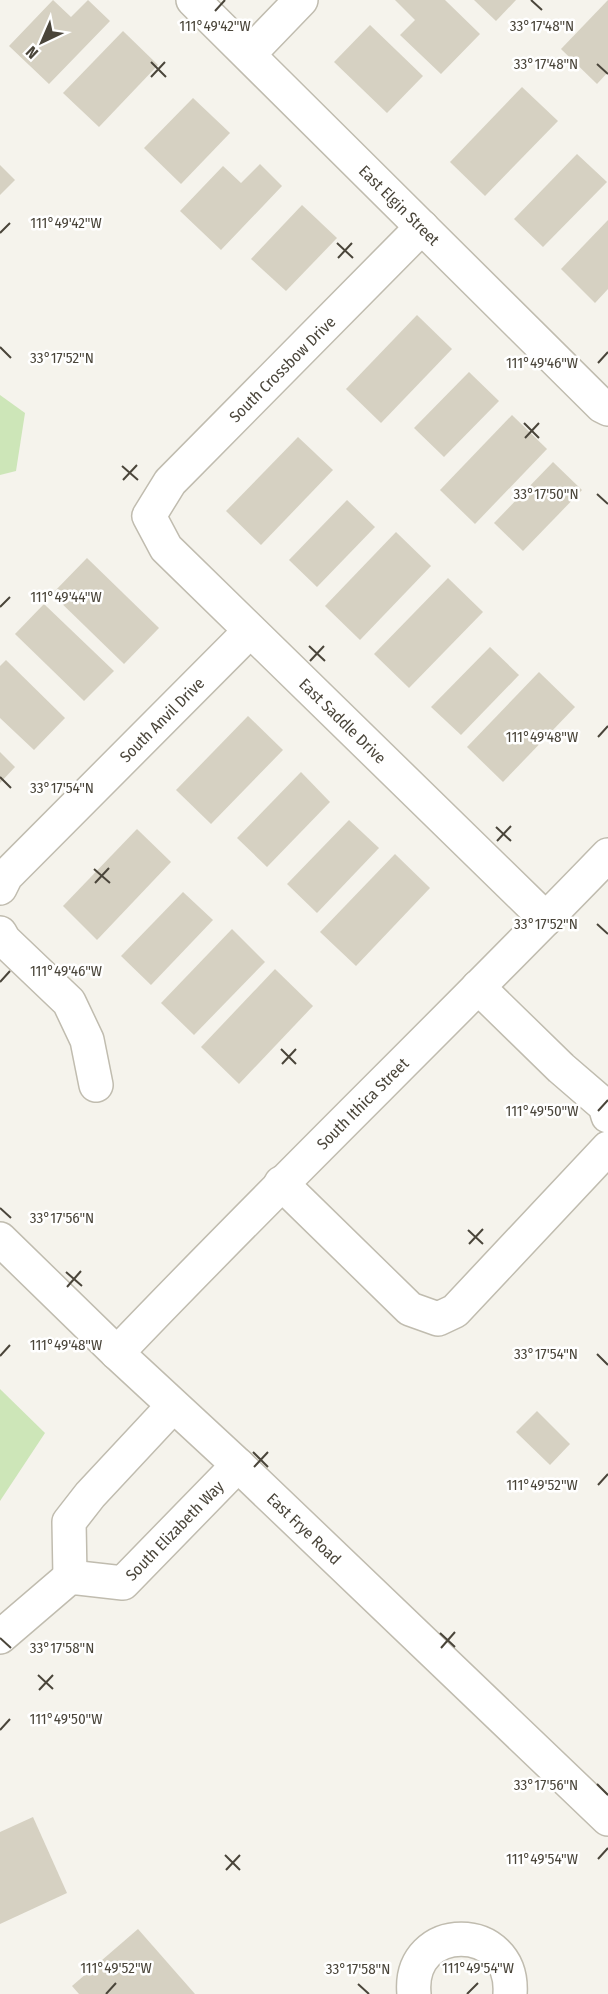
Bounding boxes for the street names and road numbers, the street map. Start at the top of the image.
street label: East Elgin Street [355,161,444,250]
street label: South Crossbow Drive [225,312,339,426]
street label: South Anvil Drive [116,674,208,766]
street label: East Saddle Drive [295,675,390,768]
street label: South Ithica Street [313,1053,413,1154]
street label: South Elizabeth Way [122,1476,228,1585]
street label: East Frye Road [263,1489,345,1568]

